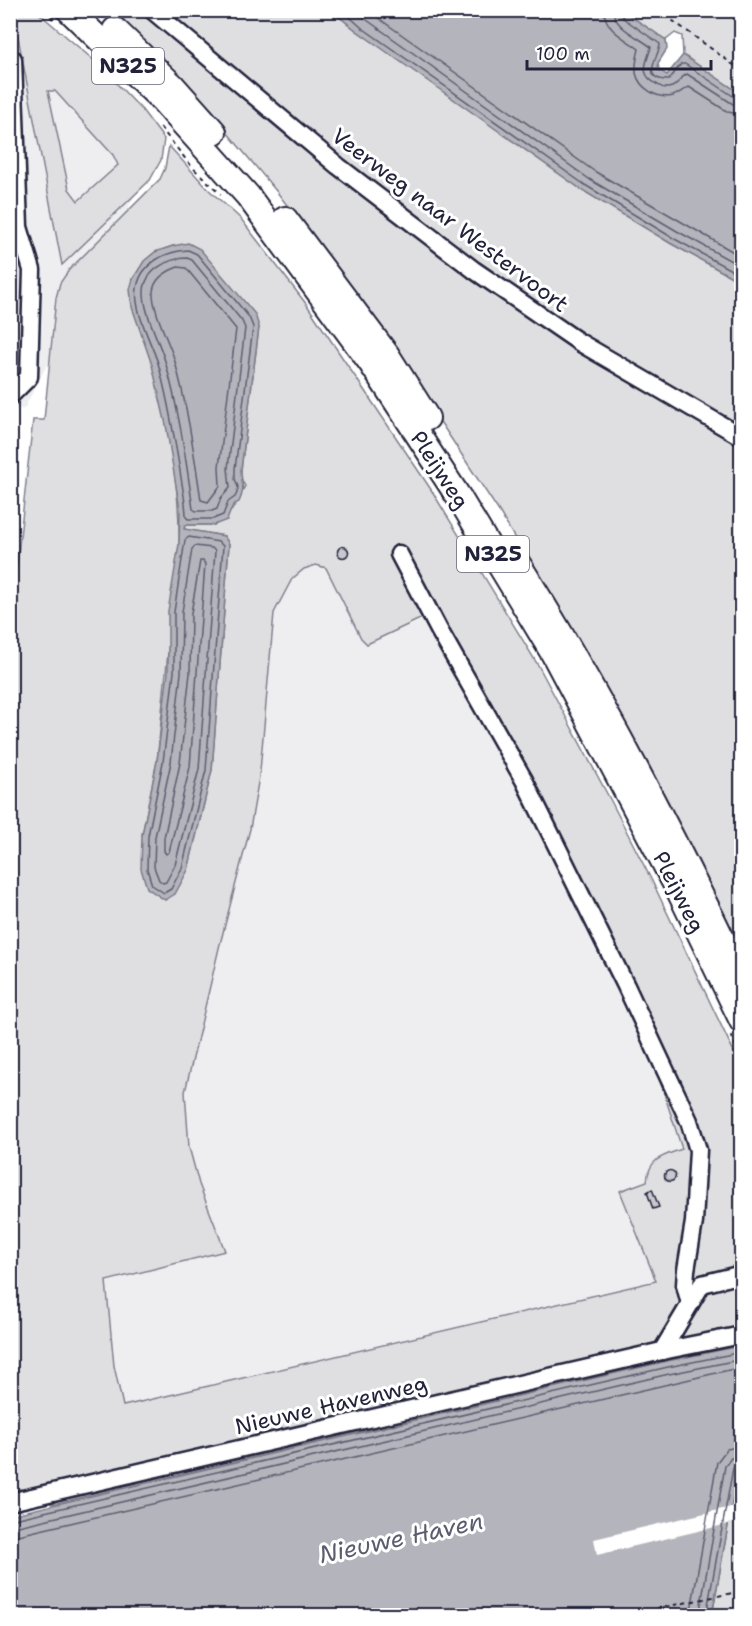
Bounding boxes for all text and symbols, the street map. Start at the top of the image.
scale bar [527,33,712,71]
text: 100 m [536,42,590,66]
road number: N325 [92,48,164,84]
street label: Veerweg naar Westervoort [326,121,574,319]
street label: Pleijweg [404,425,476,515]
road number: N325 [457,536,529,572]
street label: Pleijweg [646,846,712,938]
street label: Nieuwe Havenweg [232,1369,430,1441]
water label: Nieuwe Haven [316,1505,486,1571]

